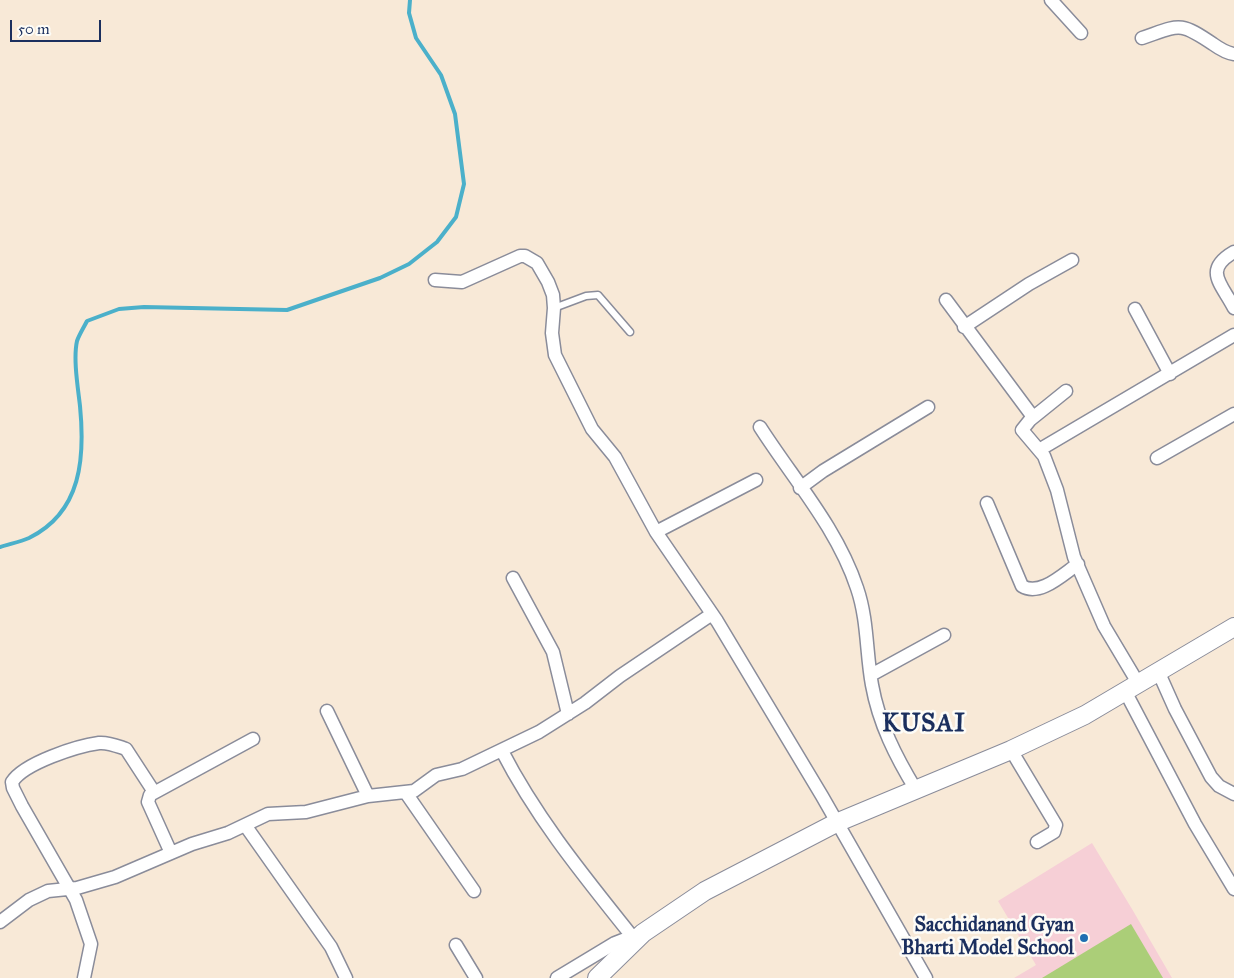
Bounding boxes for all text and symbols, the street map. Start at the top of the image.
scale bar [12,10,104,42]
text: 50 m [18,20,50,38]
district label: KUSAI [881,710,967,740]
place label: Sacchidanand Gyan Bharti Model School [901,914,1074,961]
marker: Sacchidanand Gyan Bharti Model School [1078,932,1090,944]

